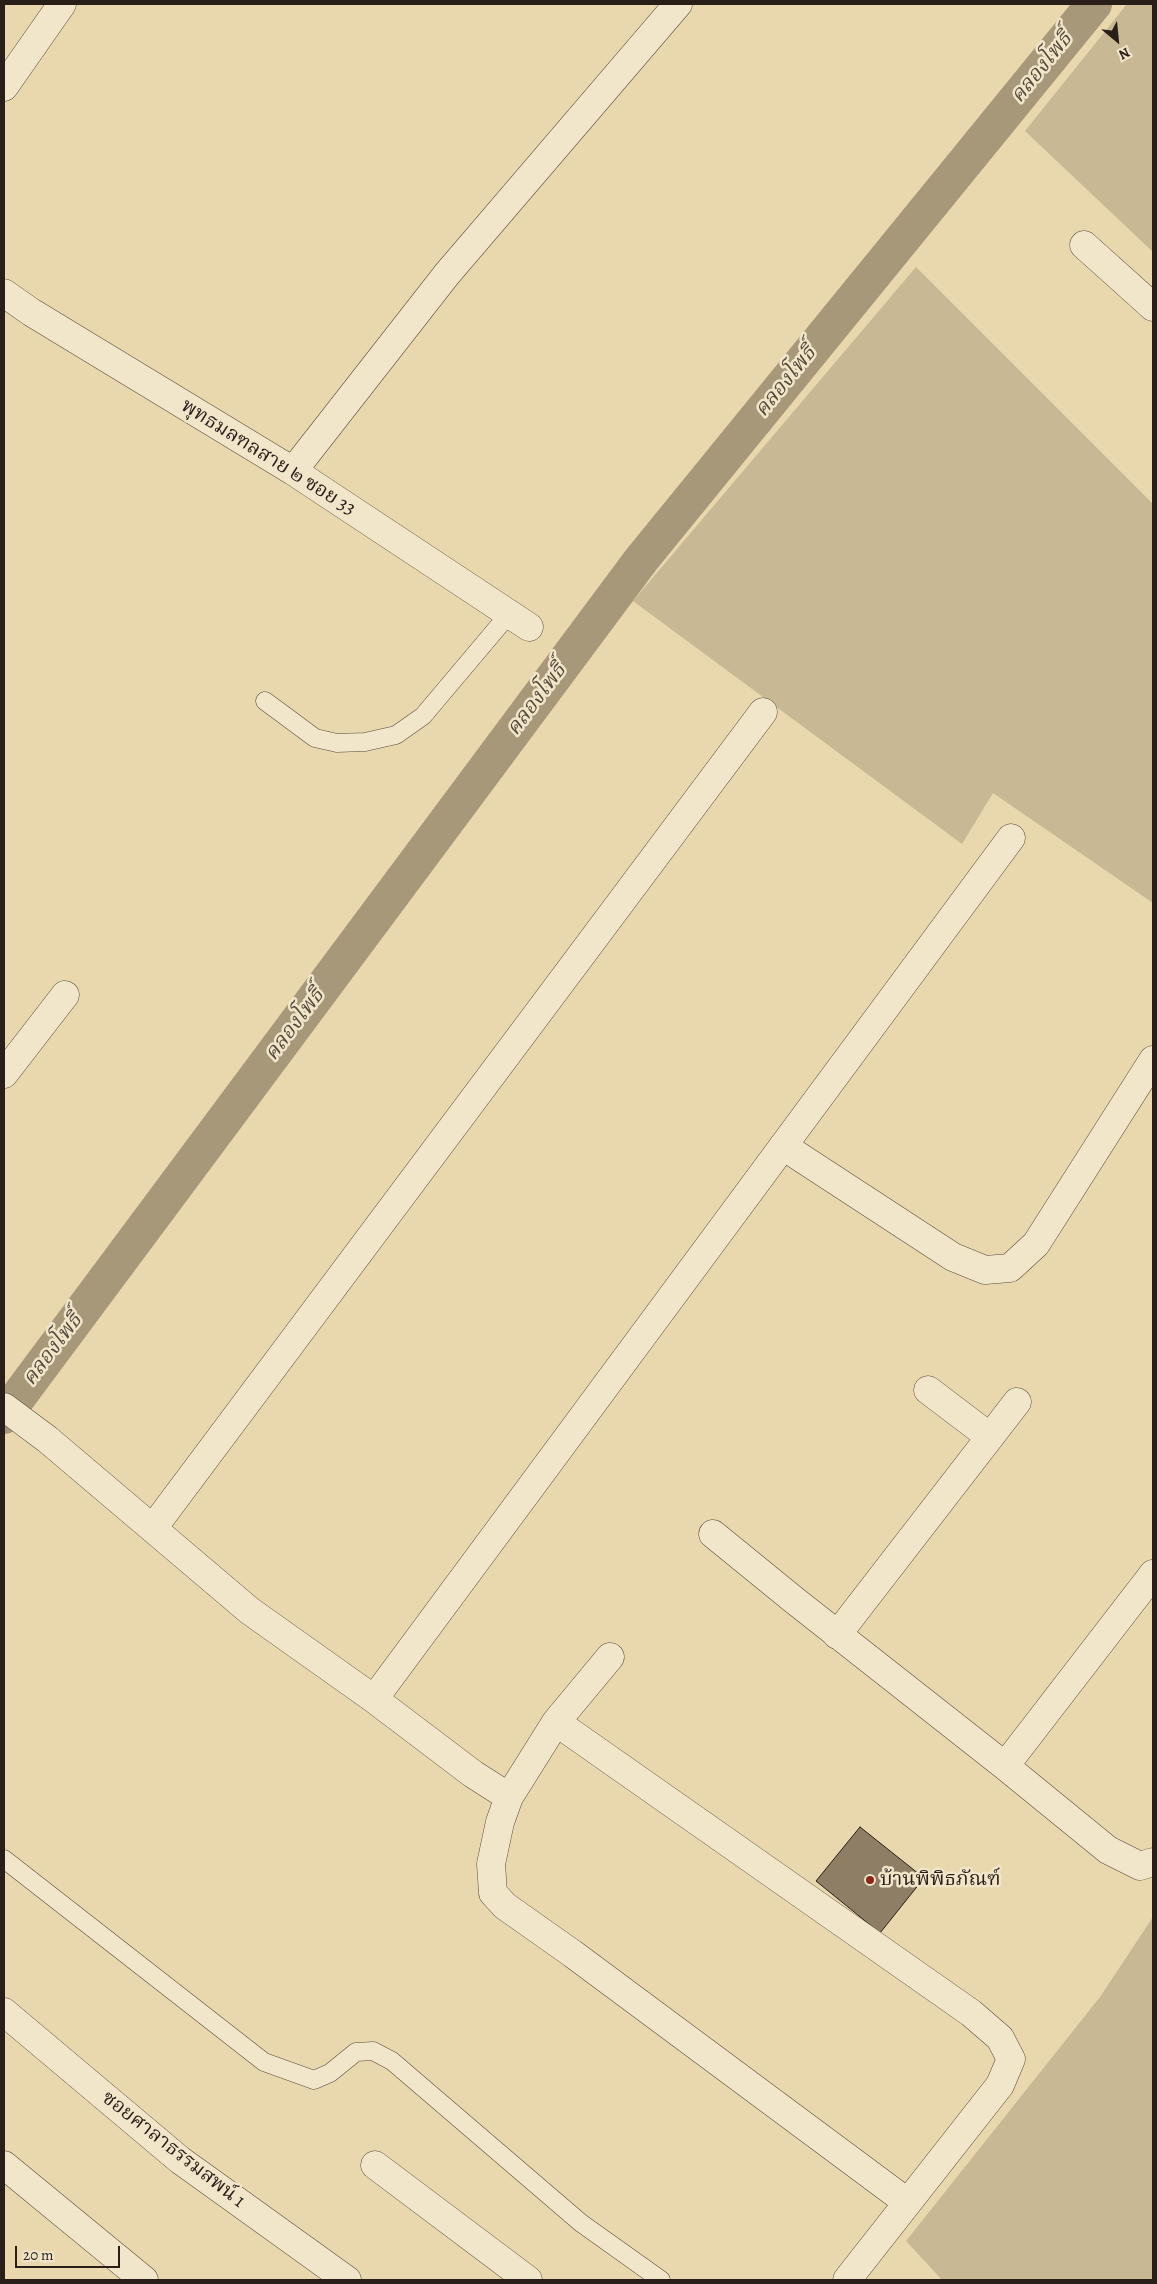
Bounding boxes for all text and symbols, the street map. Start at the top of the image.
north arrow [1092,15,1142,65]
water label: คลองโพธิ์ [1006,28,1078,108]
text: N [1115,43,1133,64]
water label: คลองโพธิ์ [750,342,822,422]
street label: พุทธมลฑลสาย ๒ ซอย 33 [176,395,360,521]
water label: คลองโพธิ์ [502,659,572,741]
water label: คลองโพธิ์ [260,984,330,1066]
water label: คลองโพธิ์ [18,1309,88,1391]
place label: บ้านพิพิธภัณฑ์ [880,1868,1001,1892]
marker: บ้านพิพิธภัณฑ์ [864,1874,876,1886]
street label: ซอยศาลาธรรมสพน์ 1 [96,2087,250,2213]
scale bar [18,2236,122,2268]
text: 20 m [23,2245,54,2265]

